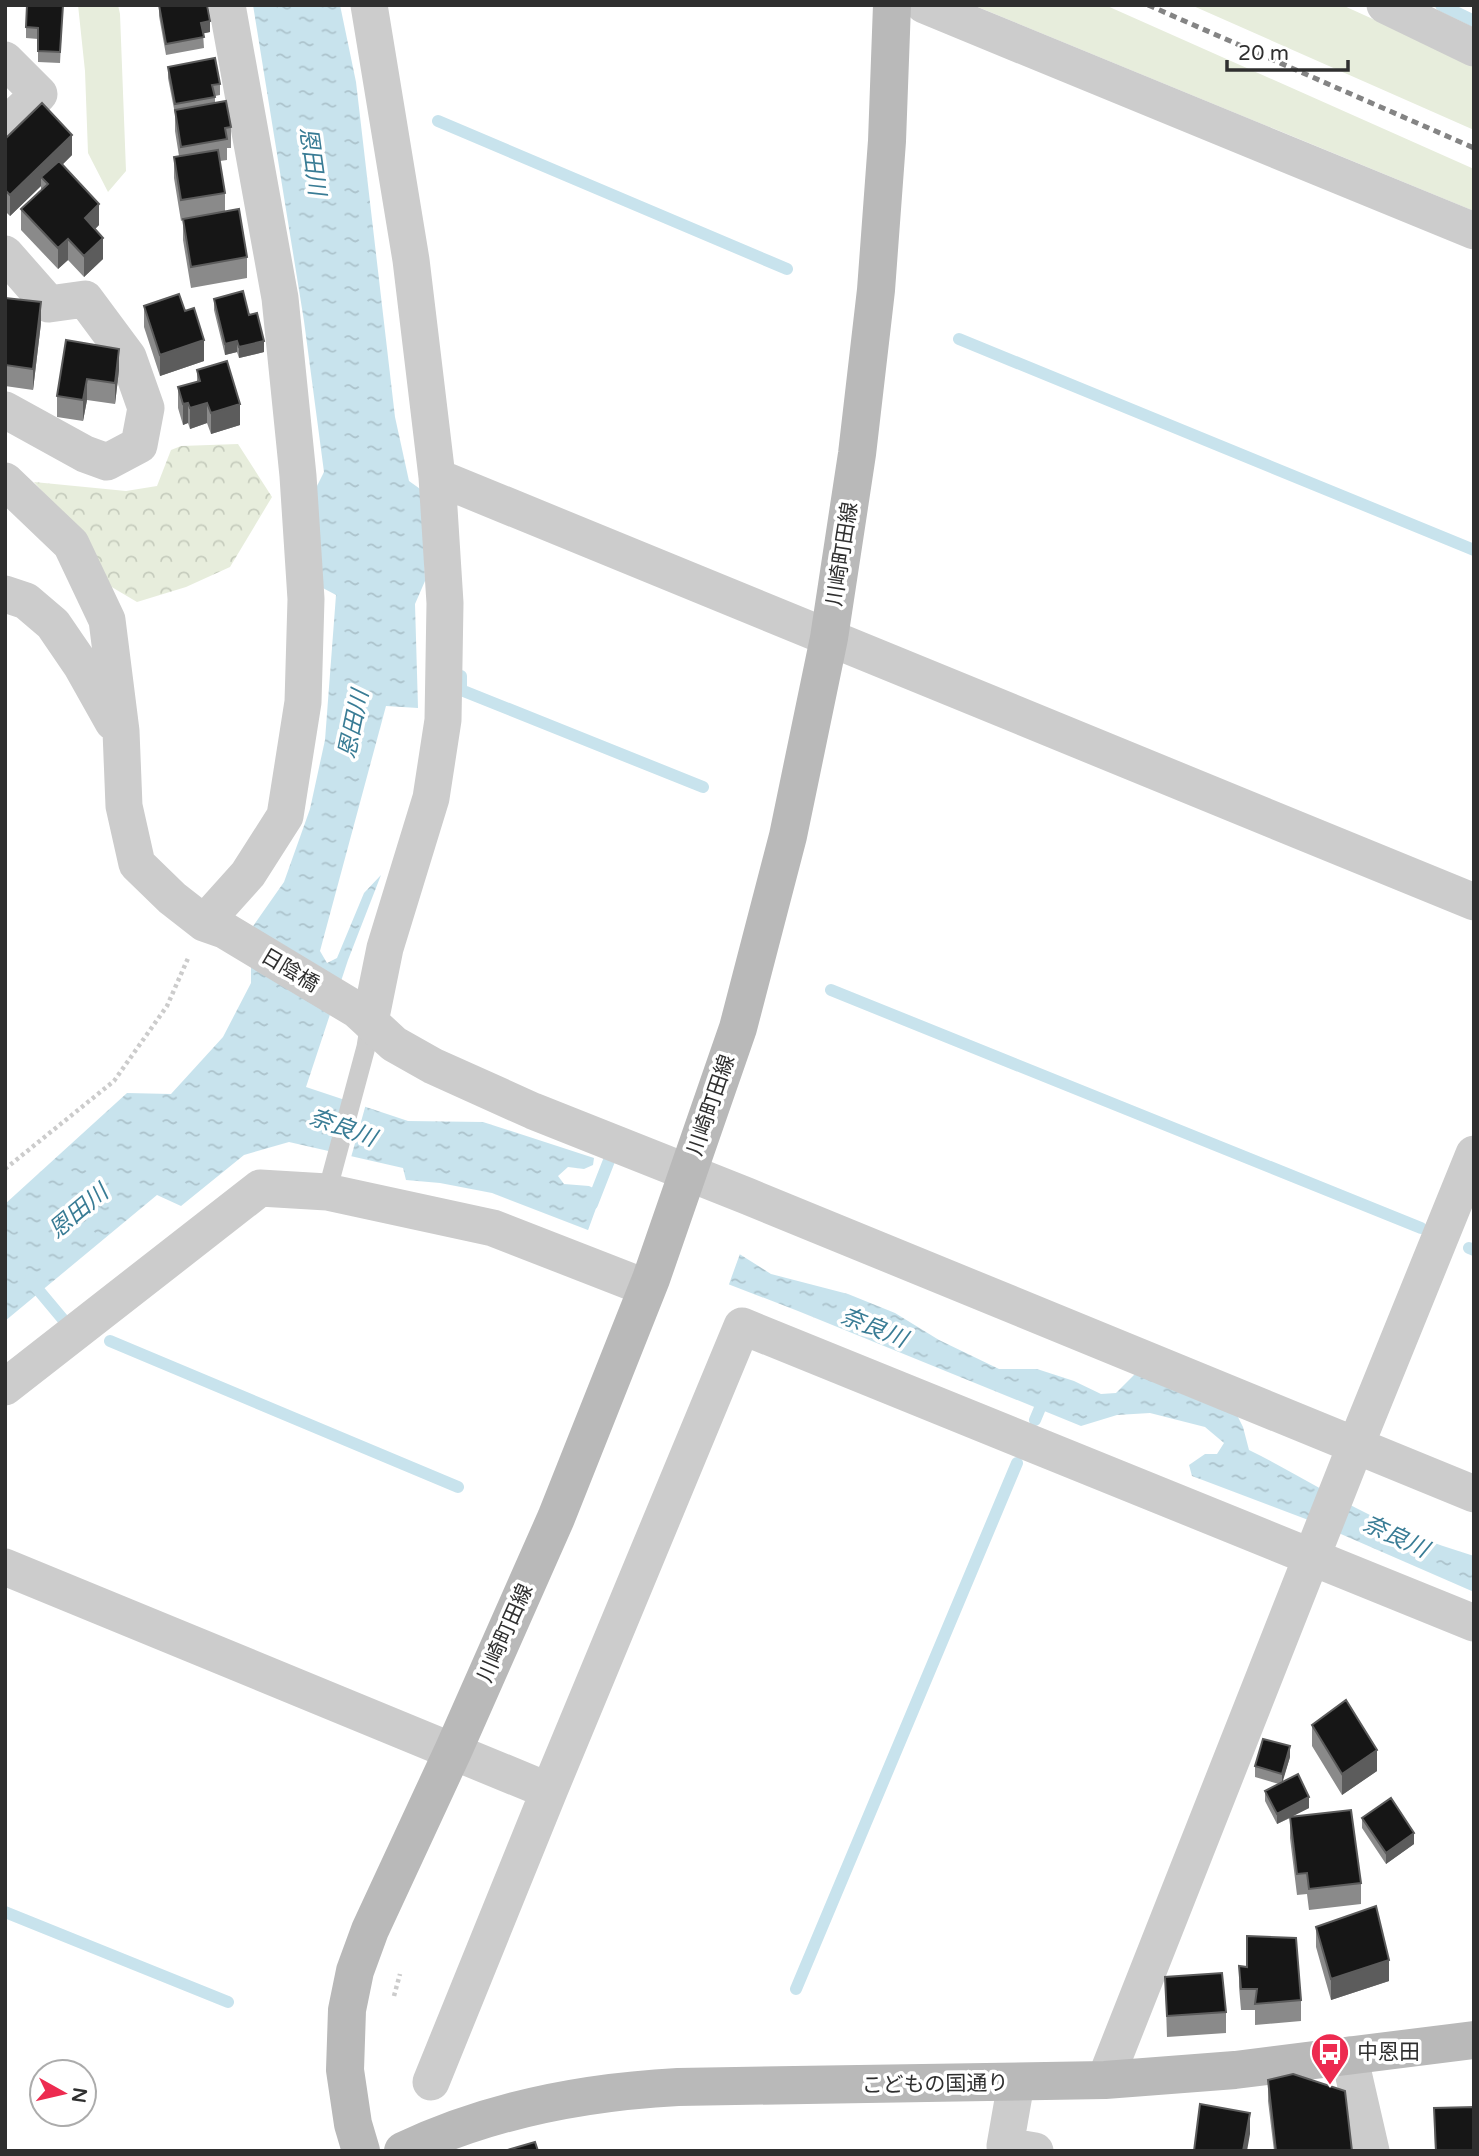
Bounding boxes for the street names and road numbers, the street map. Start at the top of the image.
street label: 川崎町田線 [822,500,863,608]
street label: 日陰橋 [256,943,323,997]
street label: 川崎町田線 [683,1051,740,1159]
street label: 川崎町田線 [473,1580,538,1686]
street label: こどもの国通り [861,2071,1009,2098]

